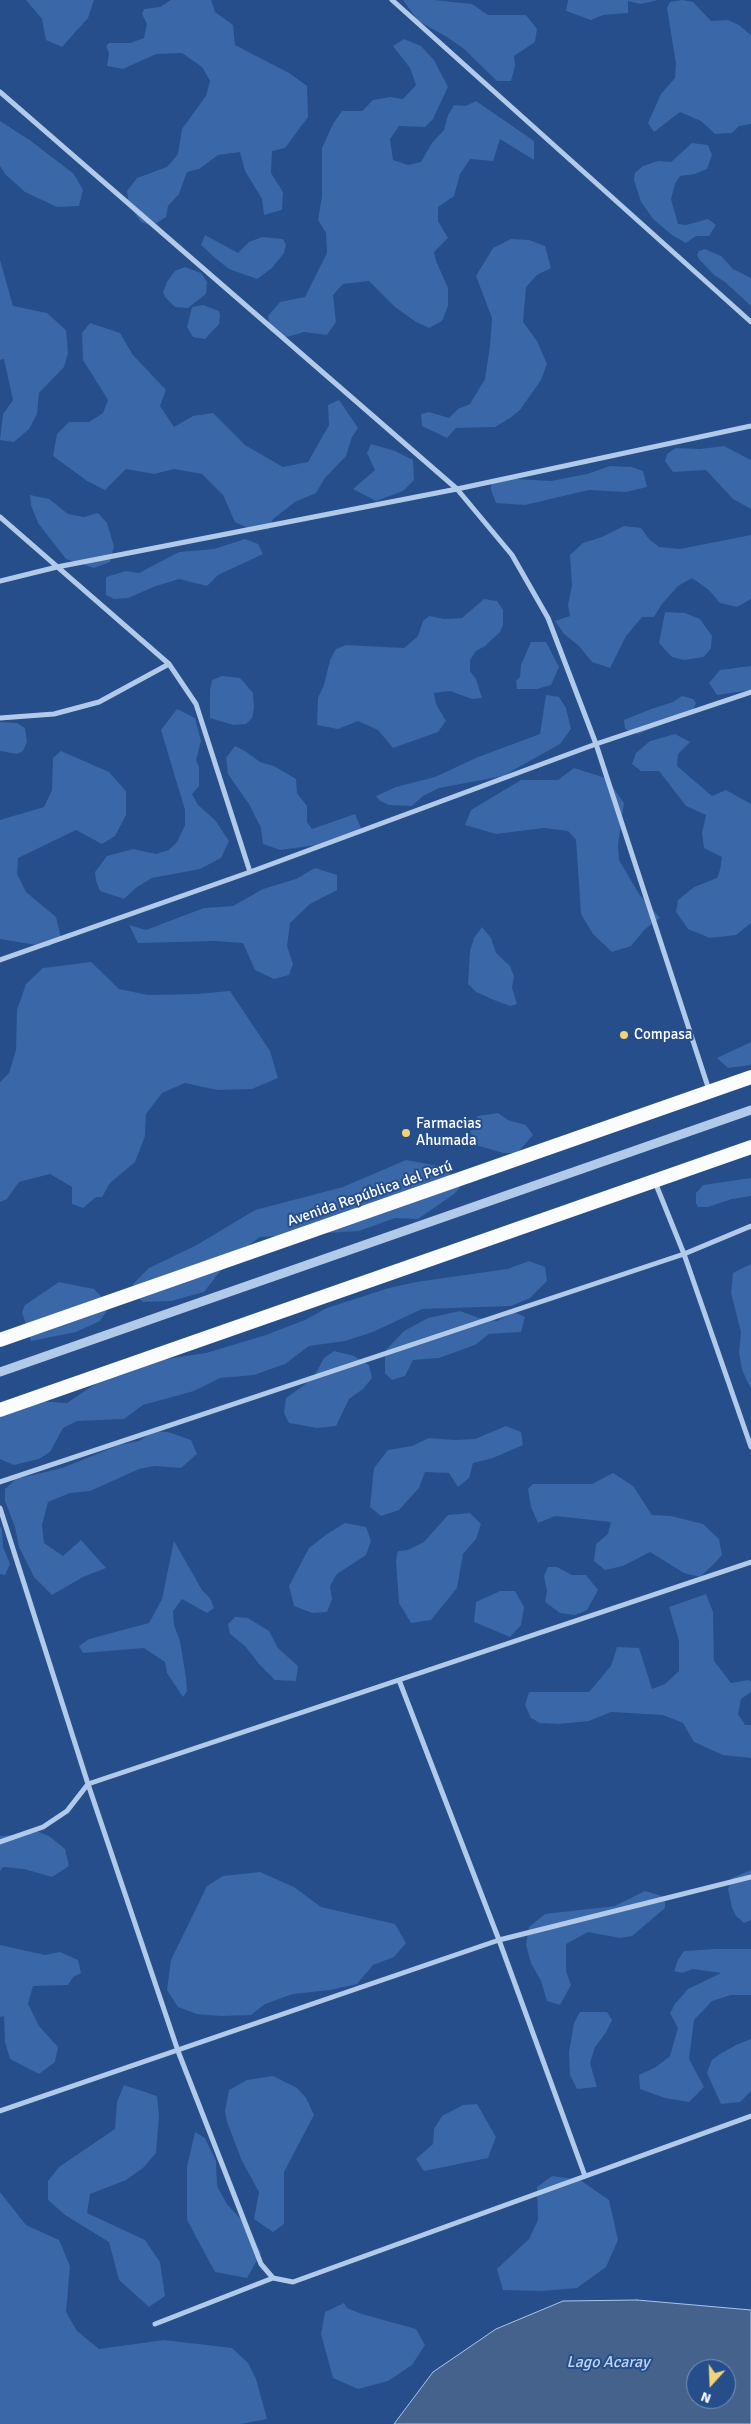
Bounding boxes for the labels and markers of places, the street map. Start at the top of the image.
place label: Compasa [634,1026,692,1044]
marker: Compasa [618,1029,630,1041]
place label: Farmacias Ahumada [416,1115,481,1150]
marker: Farmacias Ahumada [400,1127,412,1139]

